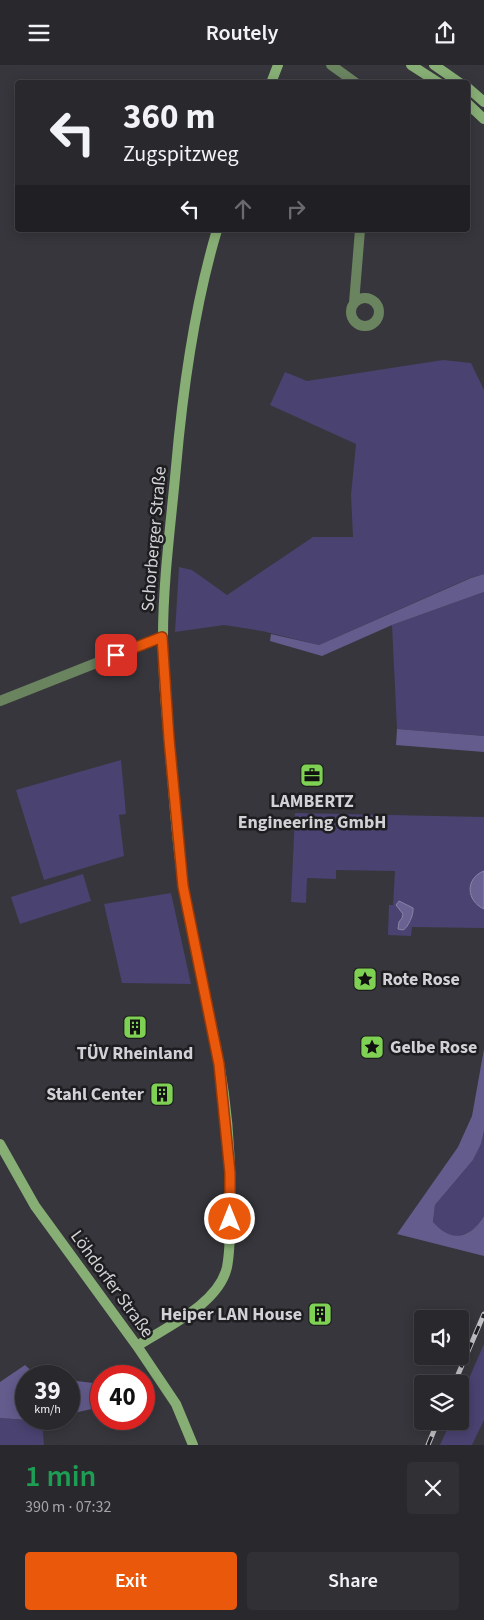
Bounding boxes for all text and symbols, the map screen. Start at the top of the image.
text: Routely [206,17,278,49]
icon: menu [25,19,53,47]
icon: share [431,19,459,47]
text: 360 m [123,92,215,142]
icon: left [40,100,105,165]
text: Zugspitzweg [123,138,239,170]
icon: left [176,195,204,223]
icon: ahead [229,195,257,223]
icon: right [282,195,310,223]
street label: Schorberger Straße [135,465,173,613]
pin [95,634,137,676]
icon: arrive [102,641,130,669]
office icon: LAMBERTZ Engineering GmbH [299,762,325,788]
place label: LAMBERTZ Engineering GmbH [238,789,386,835]
place icon: Rote Rose [352,966,378,992]
place label: Rote Rose [382,967,460,992]
building icon: TÜV Rheinland [122,1014,148,1040]
place icon: Gelbe Rose [359,1034,385,1060]
place label: Gelbe Rose [390,1035,477,1060]
place label: TÜV Rheinland [77,1041,193,1066]
building icon: Stahl Center [149,1081,175,1107]
place label: Stahl Center [46,1082,145,1107]
position arrow [203,1192,255,1244]
street label: Löhdorfer Straße [64,1225,160,1343]
building icon: Heiper LAN House [307,1301,333,1327]
place label: Heiper LAN House [160,1302,302,1327]
map controls [414,1310,469,1430]
button: sound [414,1310,469,1365]
speed limit sign: 40 [90,1365,155,1430]
text: 39 [34,1373,61,1409]
button: layers [414,1375,469,1430]
text: km/h [34,1401,61,1418]
text: 1 min [25,1455,96,1498]
button: close [407,1462,459,1514]
text: 390 m · 07:32 [25,1496,112,1518]
button: Exit [25,1552,237,1610]
button: Share [247,1552,459,1610]

